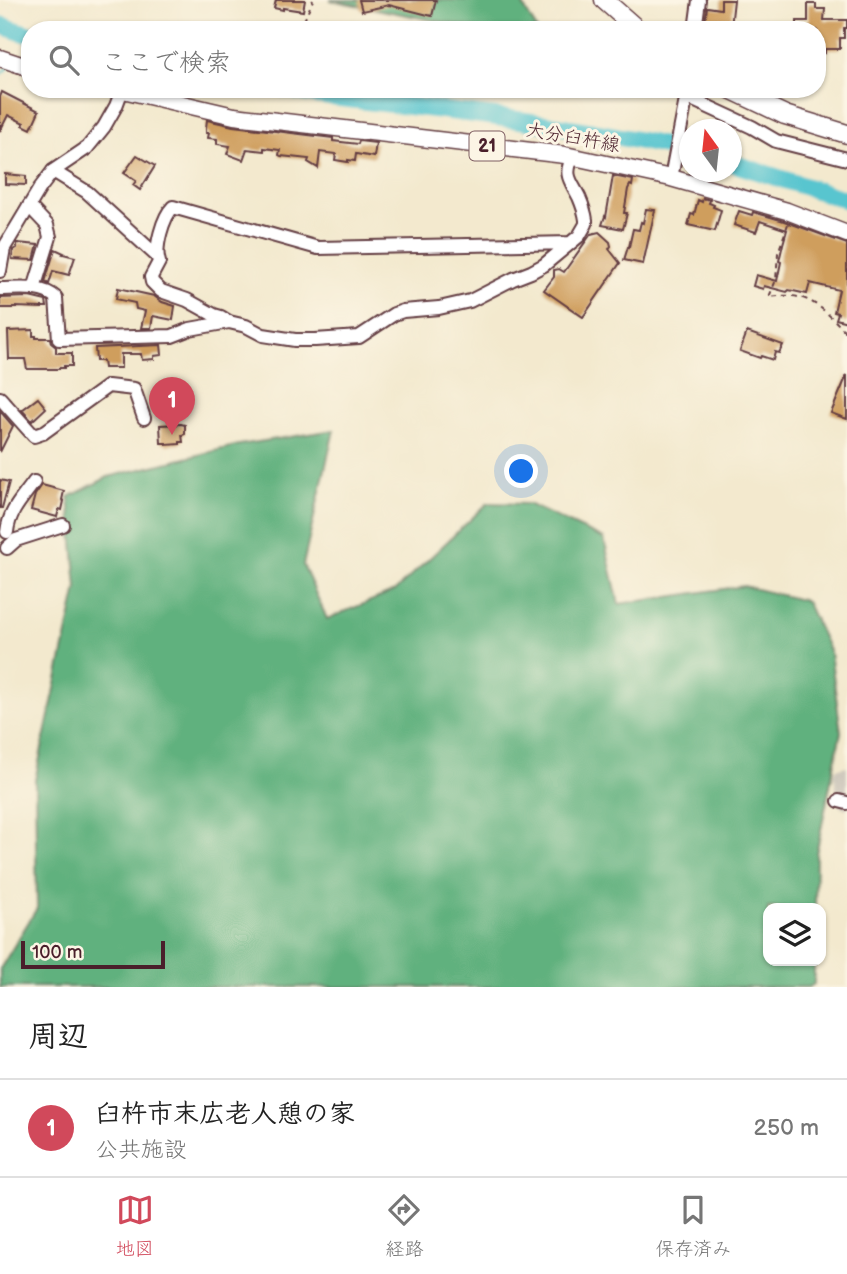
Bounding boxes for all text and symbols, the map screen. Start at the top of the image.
search box [21,21,826,98]
icon: search [45,41,83,79]
text: ここで検索 [101,48,231,79]
street label: 大分臼杵線 [524,118,622,158]
north arrow [679,119,742,182]
road number: 21 [470,132,504,160]
pin: 1 [149,377,195,435]
your location [504,454,538,488]
map controls [763,903,826,966]
button: layers [763,903,826,966]
scale bar [21,938,164,970]
text: 100 m [32,941,83,964]
text: 周辺 [28,1019,88,1055]
text: 臼杵市末広老人憩の家 [95,1099,355,1130]
text: 1 [46,1114,56,1142]
text: 250 m [753,1114,819,1142]
text: 公共施設 [95,1136,187,1164]
tab: 地図 [116,1191,154,1261]
tab: 経路 [385,1191,423,1261]
tab: 保存済み [655,1191,731,1261]

